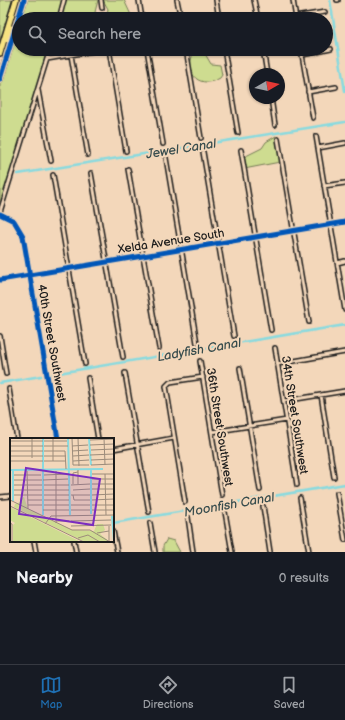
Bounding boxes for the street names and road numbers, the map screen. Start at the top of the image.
street label: Xelda Avenue South [116,226,226,257]
street label: 40th Street Southwest [34,283,69,403]
street label: 34th Street Southwest [278,355,311,476]
street label: 36th Street Southwest [203,367,236,488]

